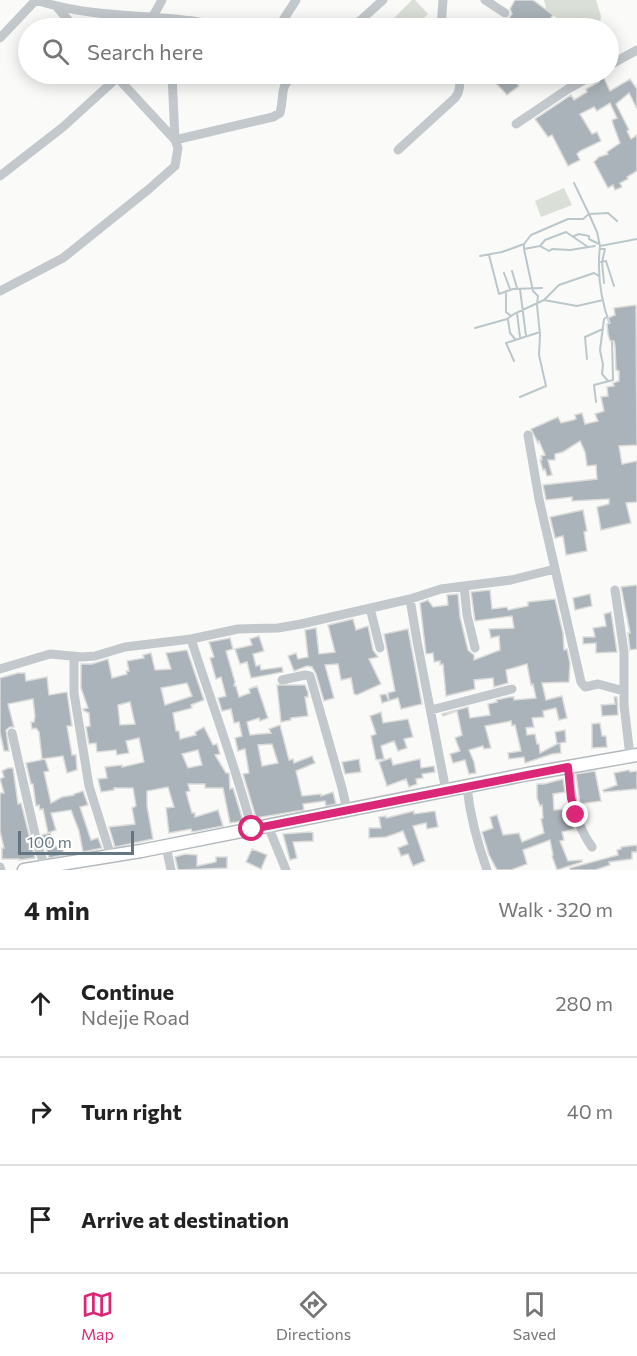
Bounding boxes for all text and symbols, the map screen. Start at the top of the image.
search box [18,18,619,84]
icon: search [39,35,72,68]
text: Search here [87,38,203,65]
route end [562,801,588,827]
route start [238,815,264,841]
scale bar [18,828,134,856]
text: 100 m [27,832,72,851]
text: 4 min [24,894,90,925]
text: Walk · 320 m [498,897,613,921]
text: Continue [81,978,174,1005]
icon: ahead [24,987,57,1020]
text: 280 m [555,991,613,1015]
text: Ndejje Road [81,1005,189,1029]
icon: right [24,1095,57,1128]
text: Turn right [81,1098,182,1125]
text: 40 m [567,1099,613,1123]
icon: arrive [24,1203,57,1236]
text: Arrive at destination [81,1206,289,1233]
tab: Map [81,1288,114,1343]
tab: Directions [276,1288,351,1343]
tab: Saved [513,1288,556,1343]

